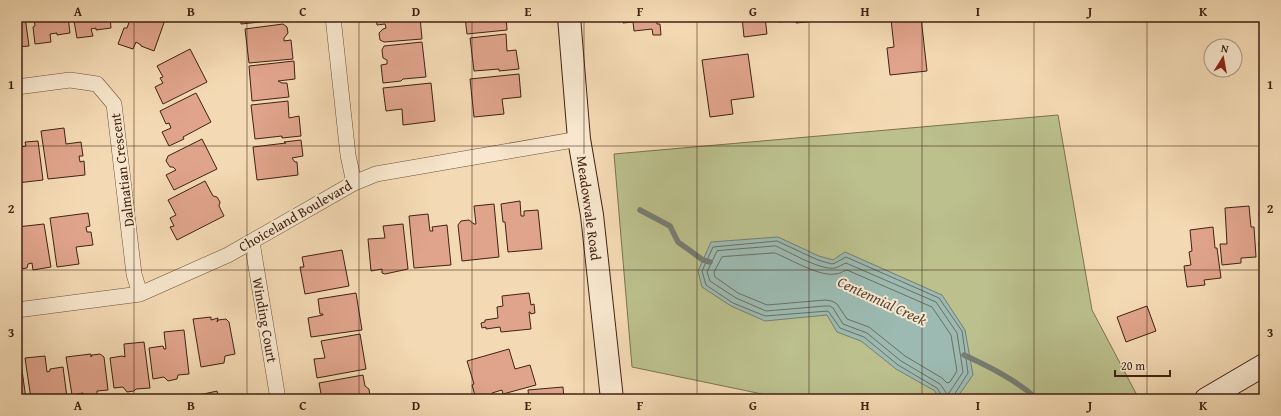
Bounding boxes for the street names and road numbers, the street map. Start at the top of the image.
street label: Dalmatian Crescent [105,112,139,228]
street label: Meadowvale Road [572,155,606,262]
street label: Choiceland Boulevard [235,175,356,257]
street label: Winding Court [248,276,282,364]

